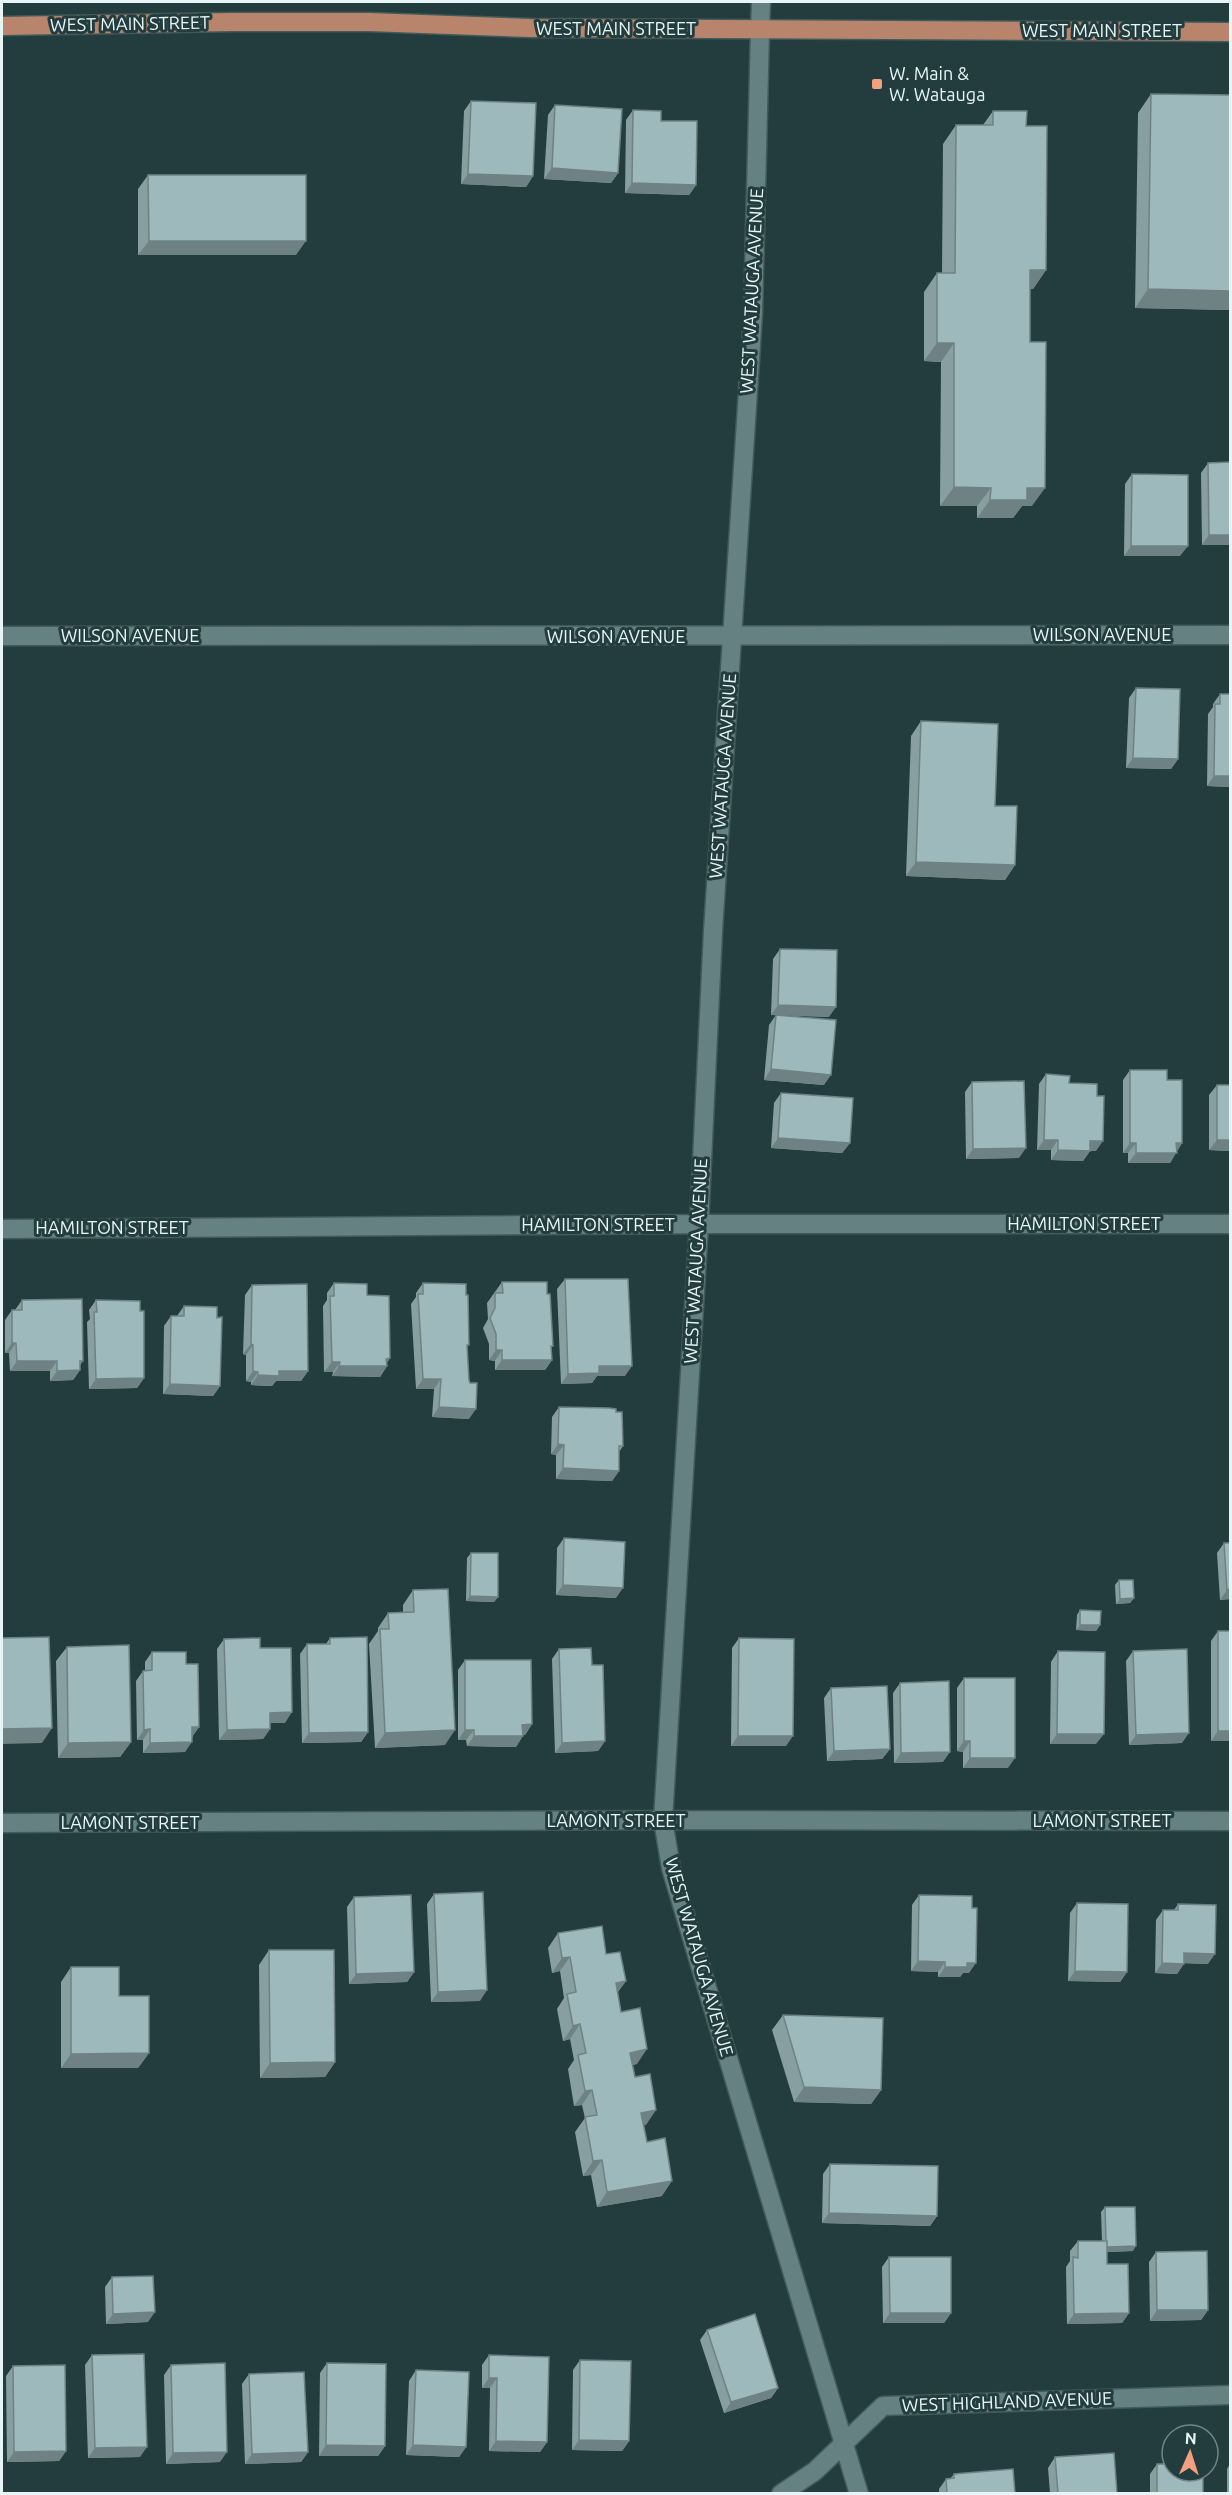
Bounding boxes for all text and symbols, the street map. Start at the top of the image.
street label: WEST MAIN STREET [50,12,210,34]
street label: WEST MAIN STREET [536,18,696,38]
street label: WEST MAIN STREET [1022,20,1182,40]
place label: W. Main & W. Watauga [889,63,985,104]
marker: W. Main & W. Watauga [870,77,884,91]
street label: WEST WATAUGA AVENUE [736,188,766,394]
street label: WILSON AVENUE [1033,624,1171,644]
street label: WILSON AVENUE [61,625,199,645]
street label: WILSON AVENUE [547,626,685,646]
street label: WEST WATAUGA AVENUE [705,673,739,879]
street label: WEST WATAUGA AVENUE [680,1158,710,1364]
street label: HAMILTON STREET [1007,1213,1161,1233]
street label: HAMILTON STREET [521,1214,675,1234]
street label: HAMILTON STREET [35,1217,189,1237]
street label: LAMONT STREET [547,1810,685,1830]
street label: LAMONT STREET [1033,1810,1171,1830]
street label: LAMONT STREET [61,1812,199,1832]
street label: WEST WATAUGA AVENUE [662,1855,738,2058]
street label: WEST HIGHLAND AVENUE [901,2387,1112,2415]
north arrow [1160,2423,1220,2483]
text: N [1184,2429,1197,2447]

